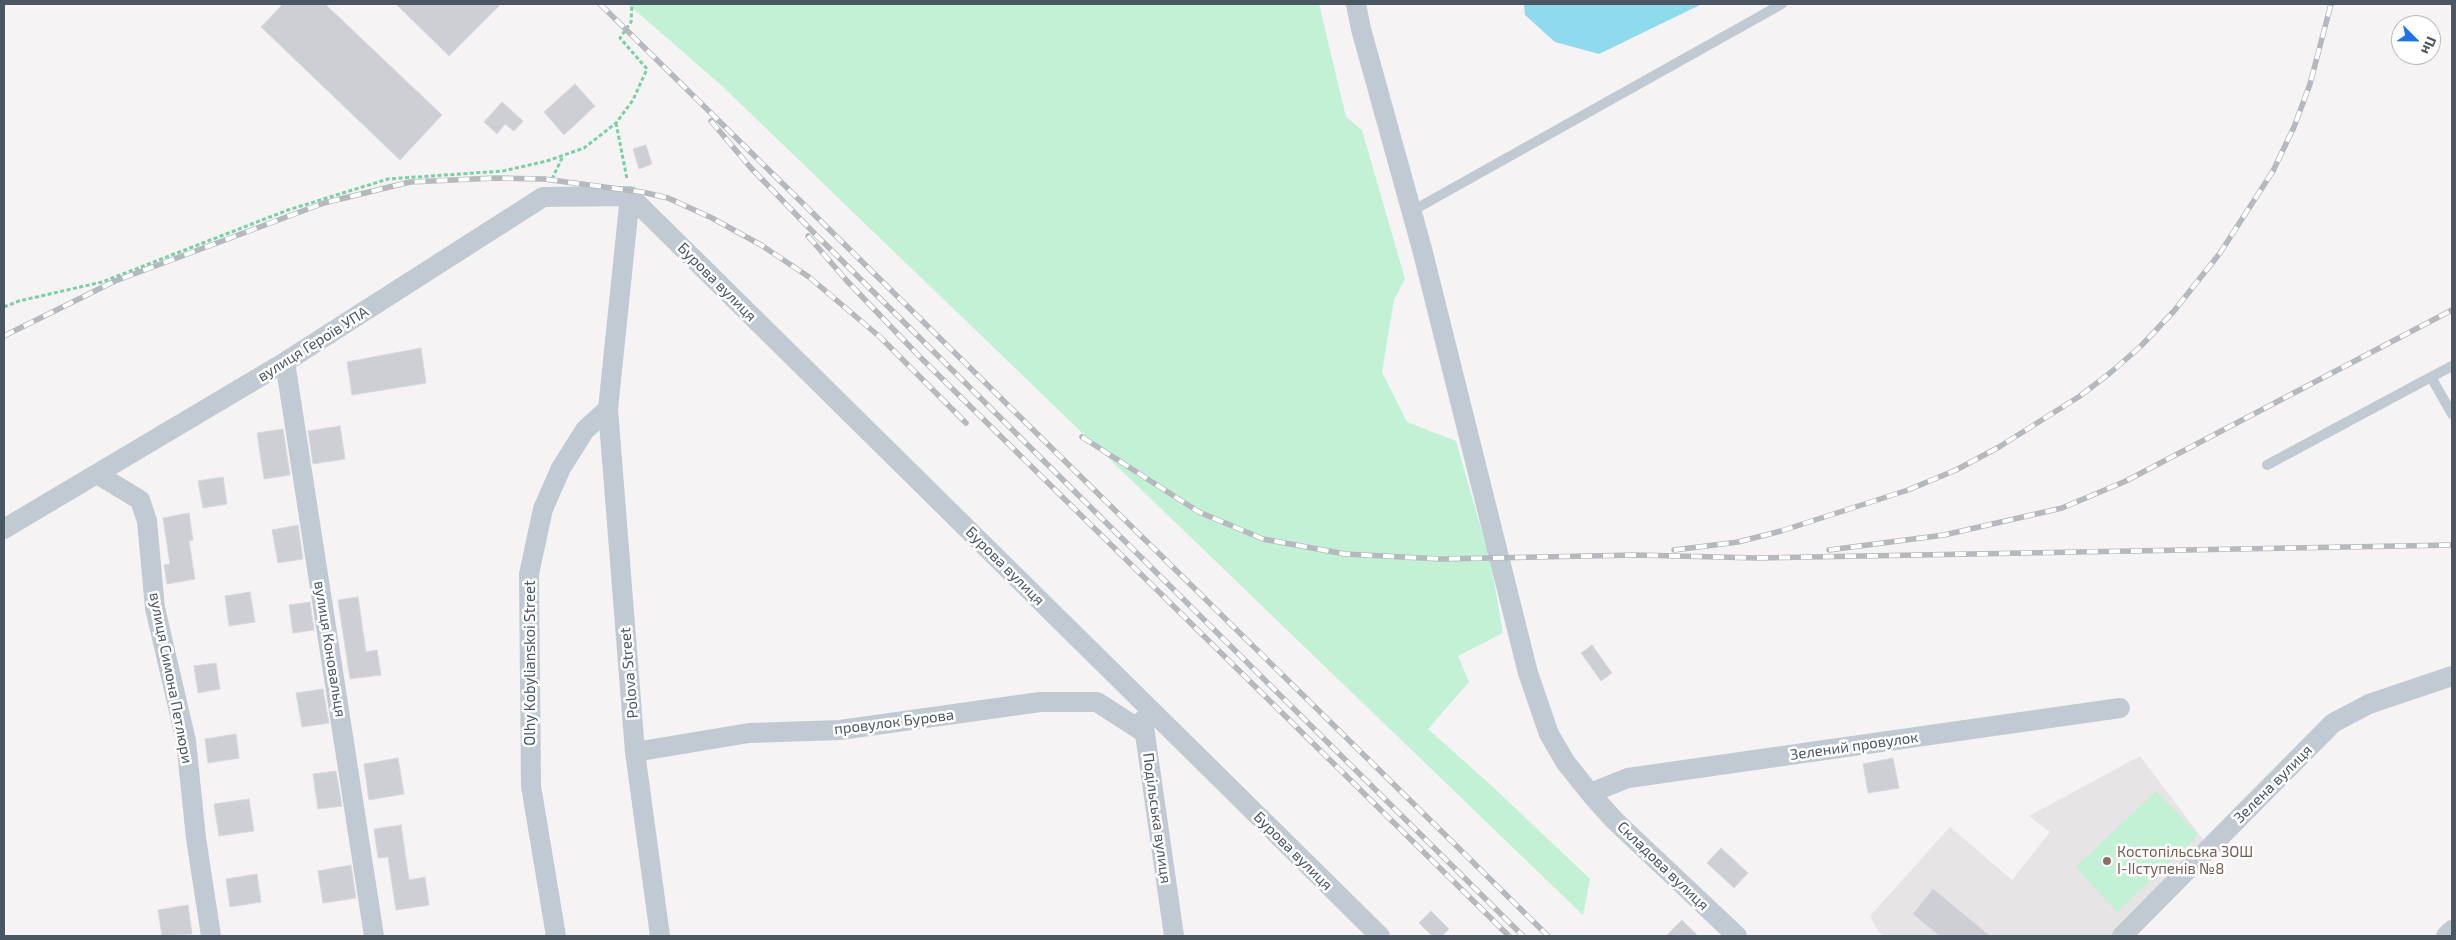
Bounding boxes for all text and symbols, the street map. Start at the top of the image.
north arrow [2391,15,2441,65]
text: Пн [2418,34,2441,57]
street label: Бурова вулиця [674,239,760,325]
street label: вулиця Героїв УПА [254,303,372,385]
street label: Бурова вулиця [962,523,1048,609]
street label: вулиця Коновальця [310,579,350,719]
street label: Olhy Kobylianskoi Street [521,580,539,746]
street label: вулиця Симона Петлюри [146,591,196,765]
street label: Polova Street [616,627,642,719]
street label: провулок Бурова [833,706,955,738]
street label: Зелений провулок [1789,728,1919,764]
street label: Зелена вулиця [2230,741,2316,827]
street label: Подільська вулиця [1139,751,1175,885]
street label: Бурова вулиця [1250,808,1336,894]
street label: Складова вулиця [1613,818,1713,914]
place label: Костопільська ЗОШ І-ІІступенів №8 [2117,843,2253,878]
marker: Костопільська ЗОШ І-ІІступенів №8 [2101,855,2113,867]

